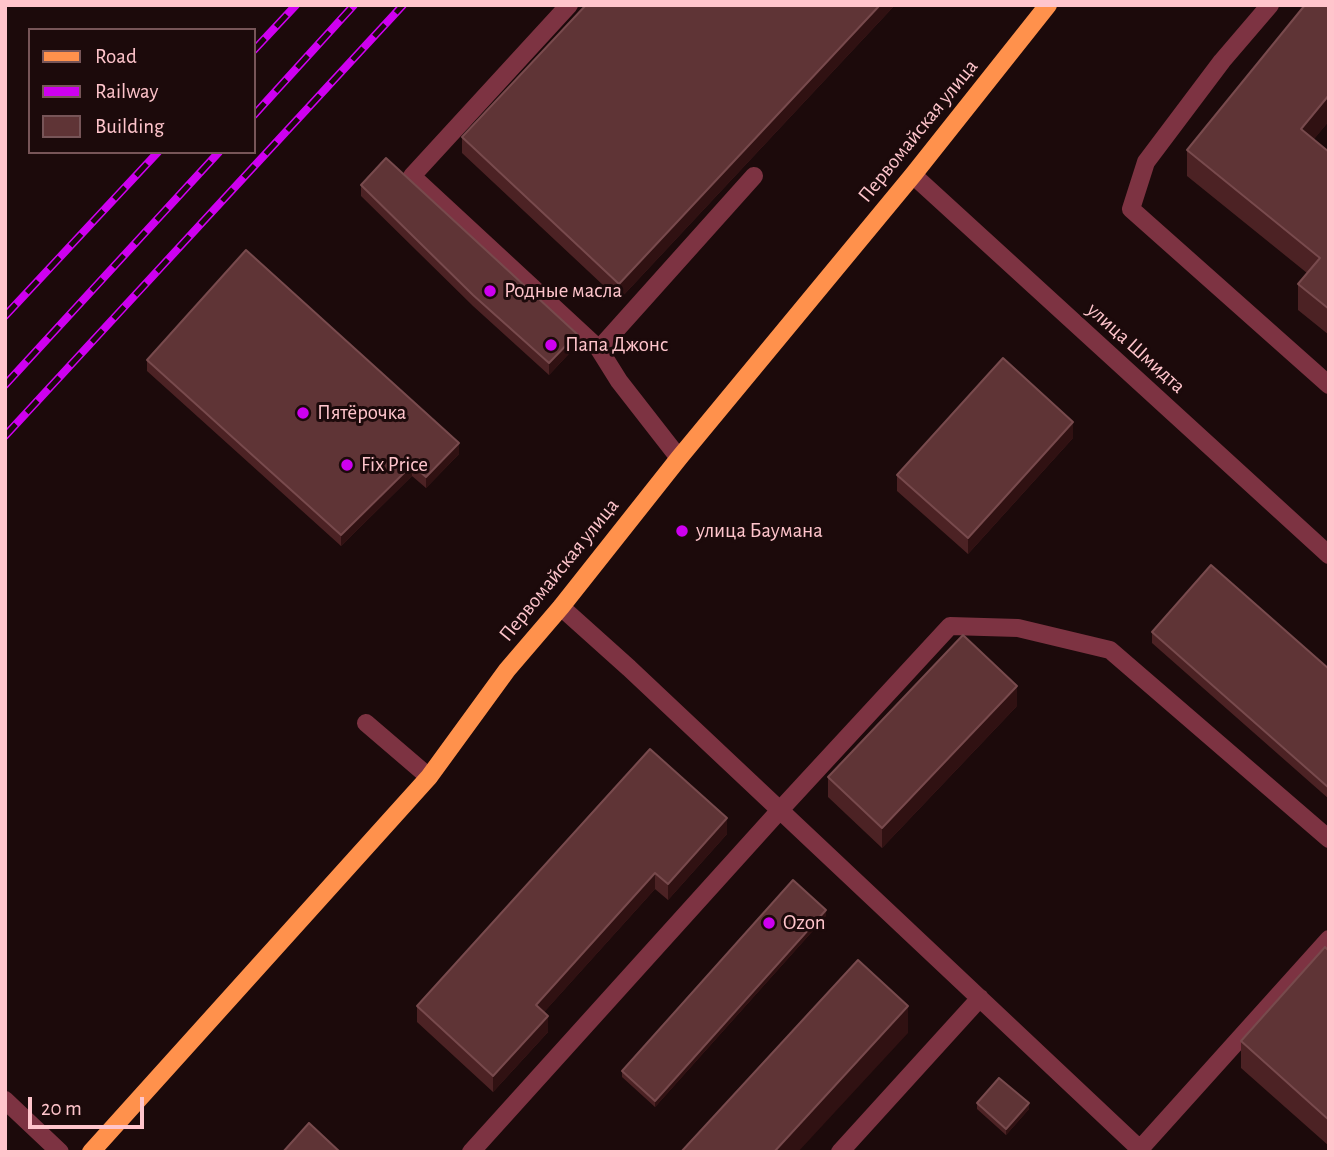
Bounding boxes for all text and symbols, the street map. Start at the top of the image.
legend [28,28,256,154]
text: Road [95,46,137,67]
street label: Первомайская улица [853,54,983,208]
text: Railway [95,81,158,102]
text: Building [95,116,164,137]
place label: Родные масла [504,278,622,304]
marker: Родные масла [482,283,498,299]
street label: улица Шмидта [1081,297,1191,399]
place label: Папа Джонс [565,332,668,358]
marker: Папа Джонс [543,337,559,353]
place label: Пятёрочка [317,400,406,426]
marker: Пятёрочка [295,405,311,421]
place label: Fix Price [361,452,428,478]
marker: Fix Price [339,457,355,473]
street label: Первомайская улица [494,493,624,647]
place label: улица Баумана [696,518,823,544]
marker: улица Баумана [674,523,690,539]
place label: Ozon [783,910,826,936]
marker: Ozon [761,915,777,931]
scale bar [32,1084,147,1128]
text: 20 m [41,1098,82,1119]

